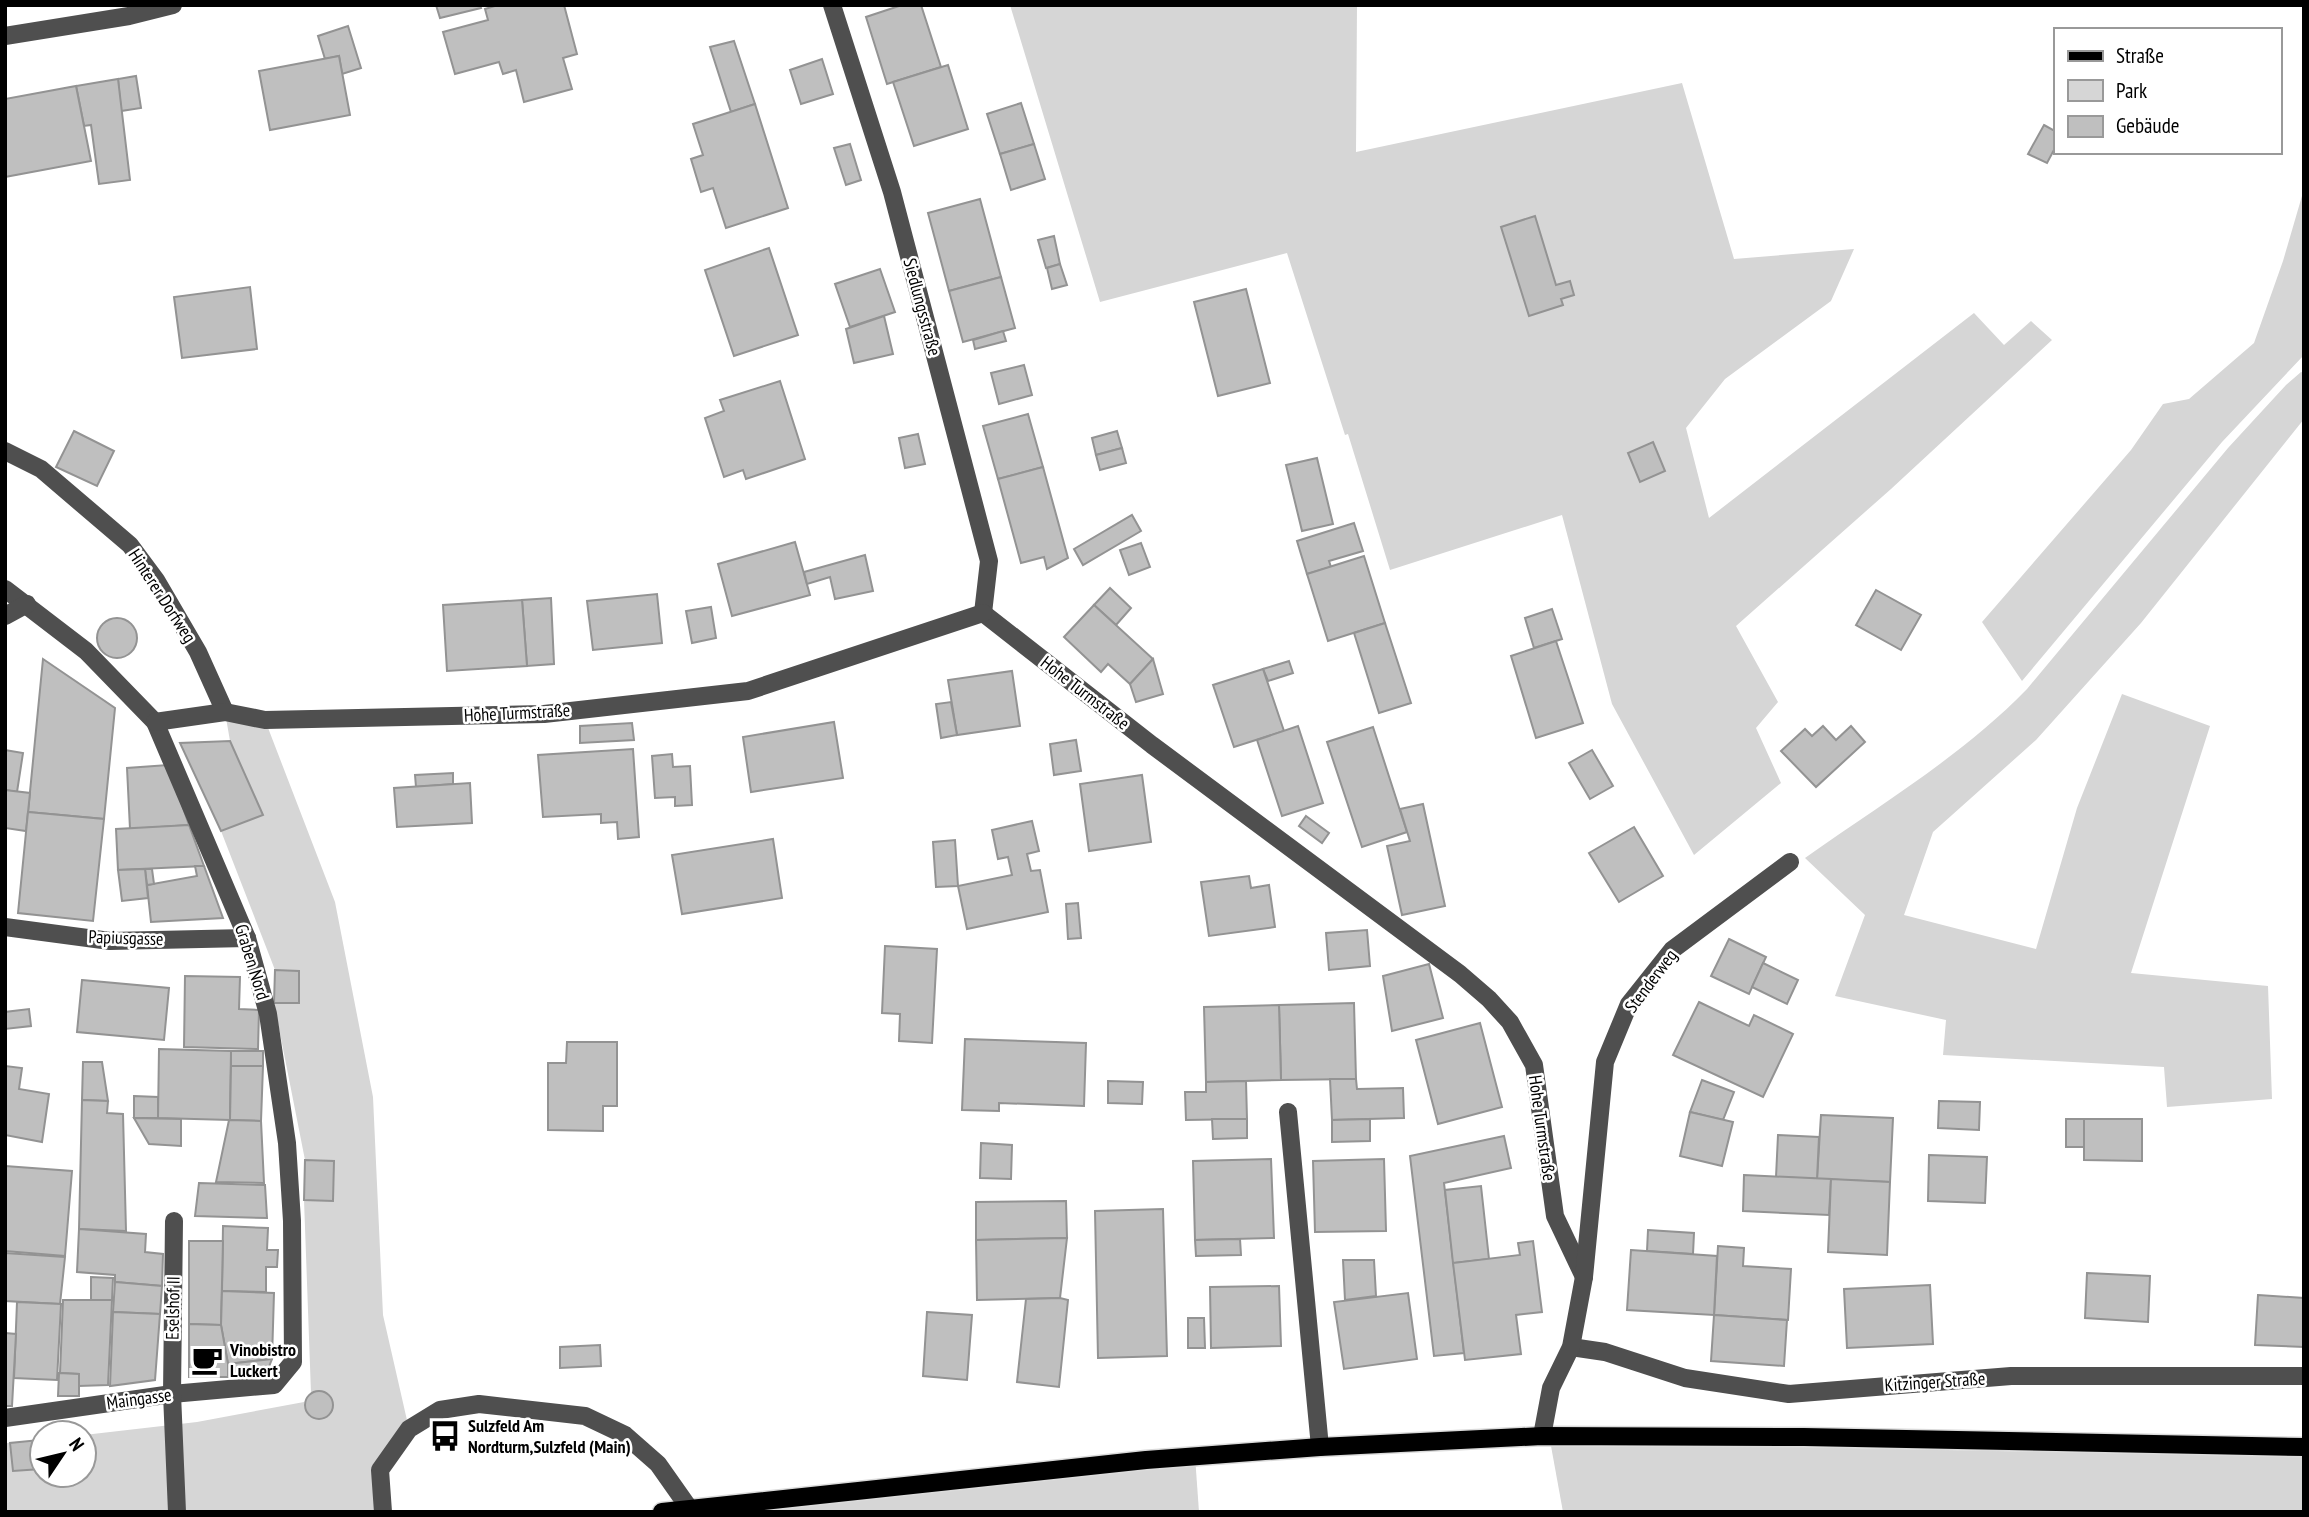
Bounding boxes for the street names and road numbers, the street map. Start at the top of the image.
street label: Siedlungsstraße [898,256,947,358]
street label: Hinterer Dorfweg [124,545,201,647]
street label: Hohe Turmstraße [1036,651,1134,734]
street label: Hohe Turmstraße [463,698,571,727]
street label: Graben Nord [230,921,275,1003]
street label: Papiusgasse [88,925,164,950]
street label: Stenderweg [1619,944,1682,1017]
street label: Hohe Turmstraße [1524,1074,1561,1182]
street label: Eselshof II [160,1276,185,1340]
street label: Kitzinger Straße [1884,1367,1986,1396]
street label: Maingasse [105,1383,173,1414]

